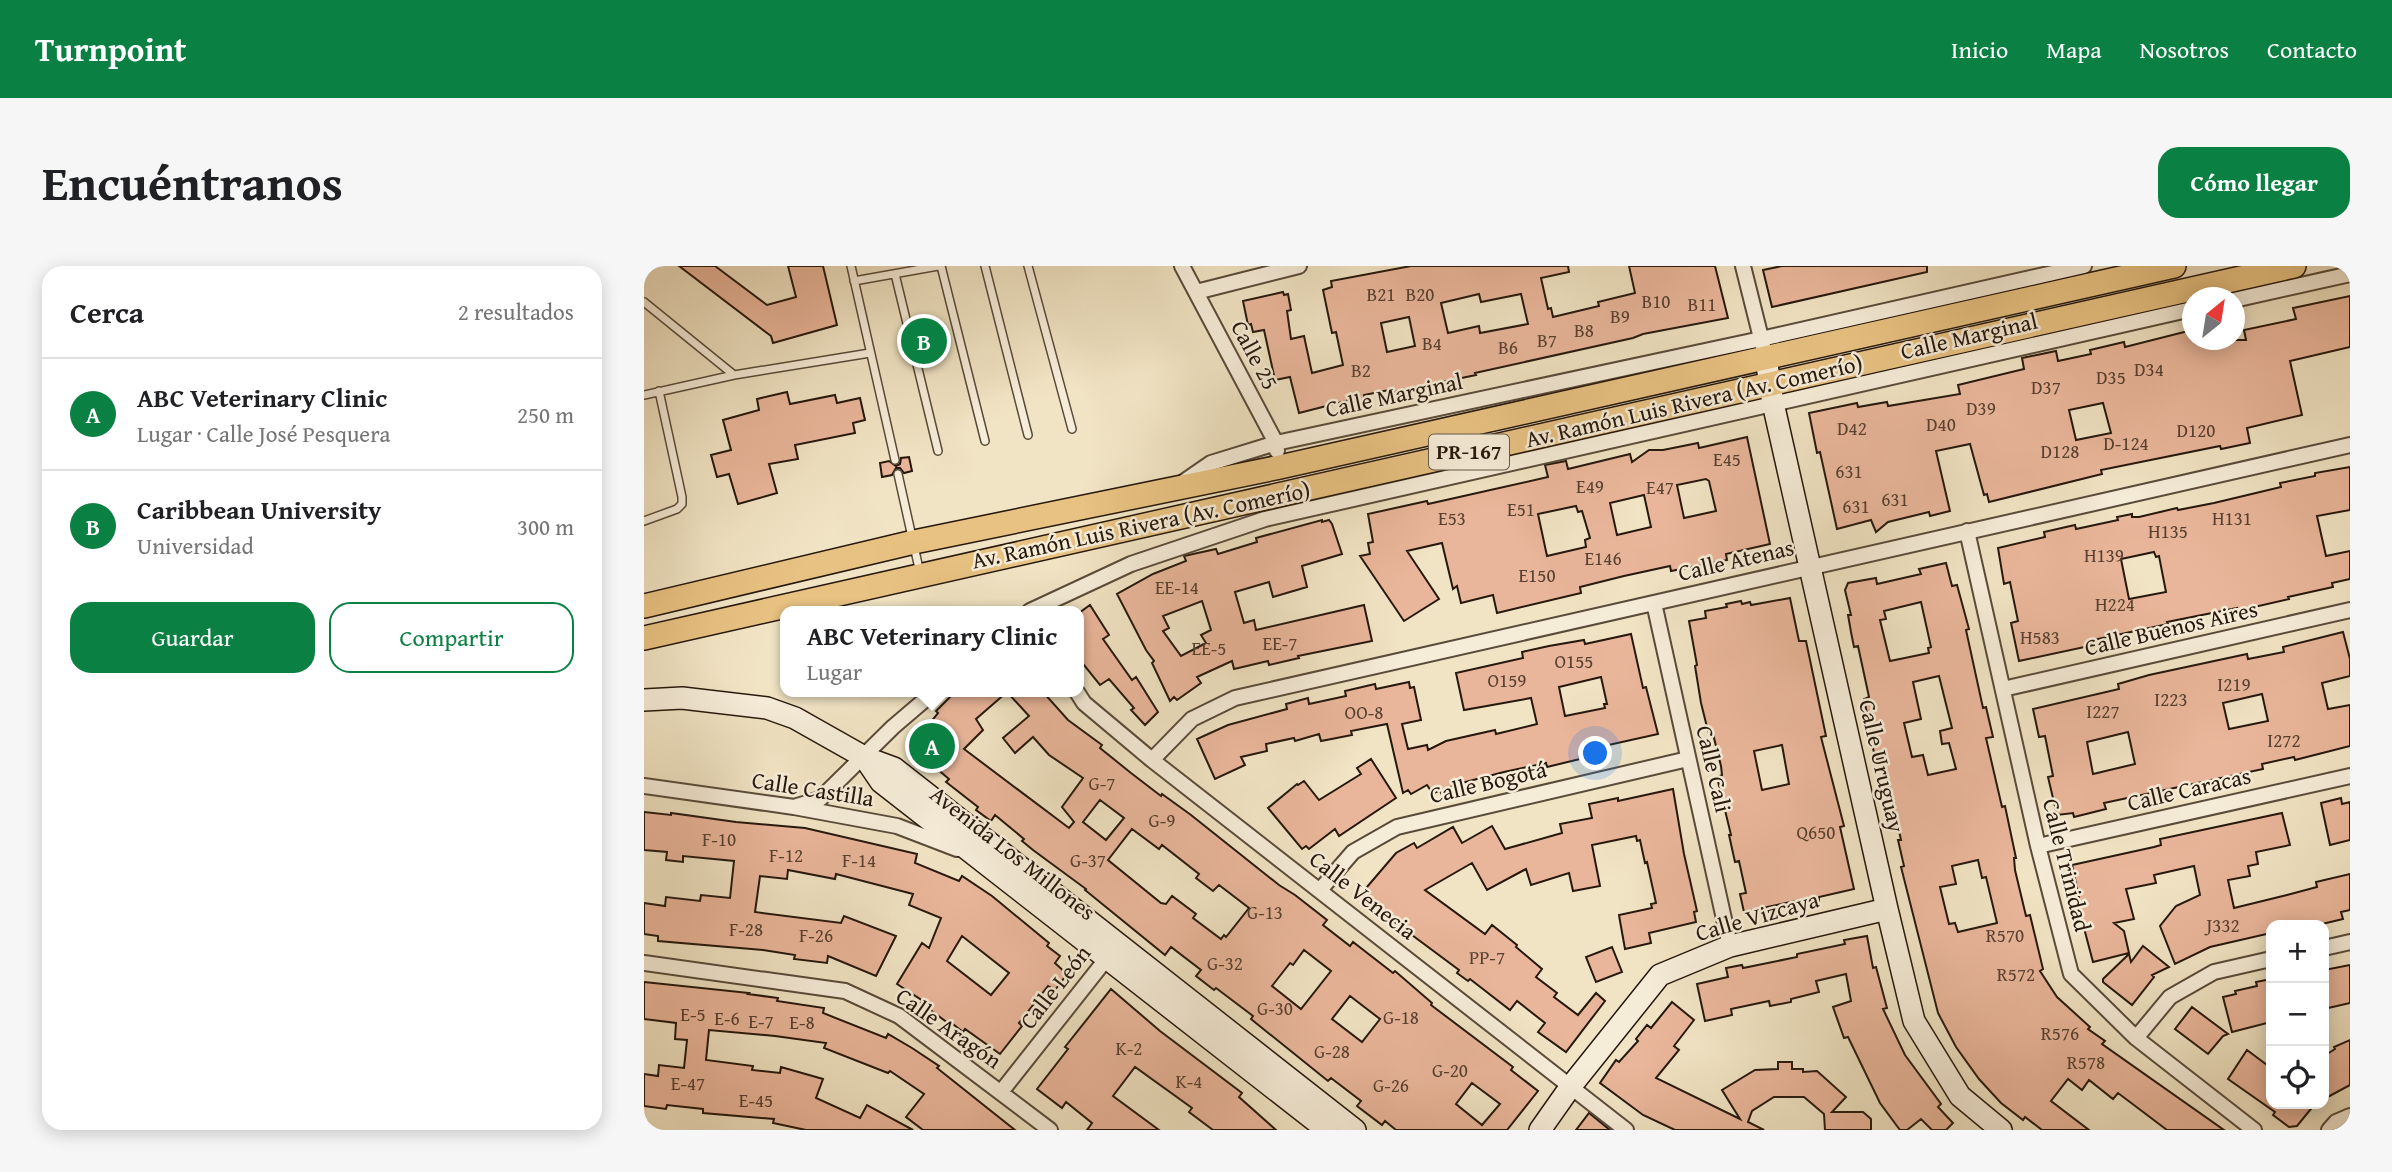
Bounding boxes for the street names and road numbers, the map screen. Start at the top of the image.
street label: Calle Marginal [1897,304,2041,367]
street label: Calle 25 [1223,314,1287,395]
street label: Av. Ramón Luis Rivera (Av. Comerío) [1522,346,1866,455]
street label: Calle Marginal [1322,364,1466,425]
road number: PR-167 [1429,434,1509,470]
street label: Av. Ramón Luis Rivera (Av. Comerío) [969,472,1313,577]
street label: Calle Atenas [1675,530,1797,589]
street label: Calle Buenos Aires [2081,592,2261,663]
street label: Calle Uruguay [1851,696,1914,836]
street label: Calle Cali [1688,722,1741,816]
street label: Calle Bogotá [1426,752,1550,811]
street label: Calle Caracas [2124,758,2254,819]
street label: Calle Castilla [750,763,877,814]
street label: Avenida Los Millones [924,777,1103,928]
street label: Calle Trinidad [2035,795,2100,935]
street label: Calle Venecia [1303,842,1424,947]
street label: Calle Vizcaya [1691,882,1822,949]
street label: Calle León [1011,938,1098,1036]
street label: Calle Aragón [890,979,1009,1076]

